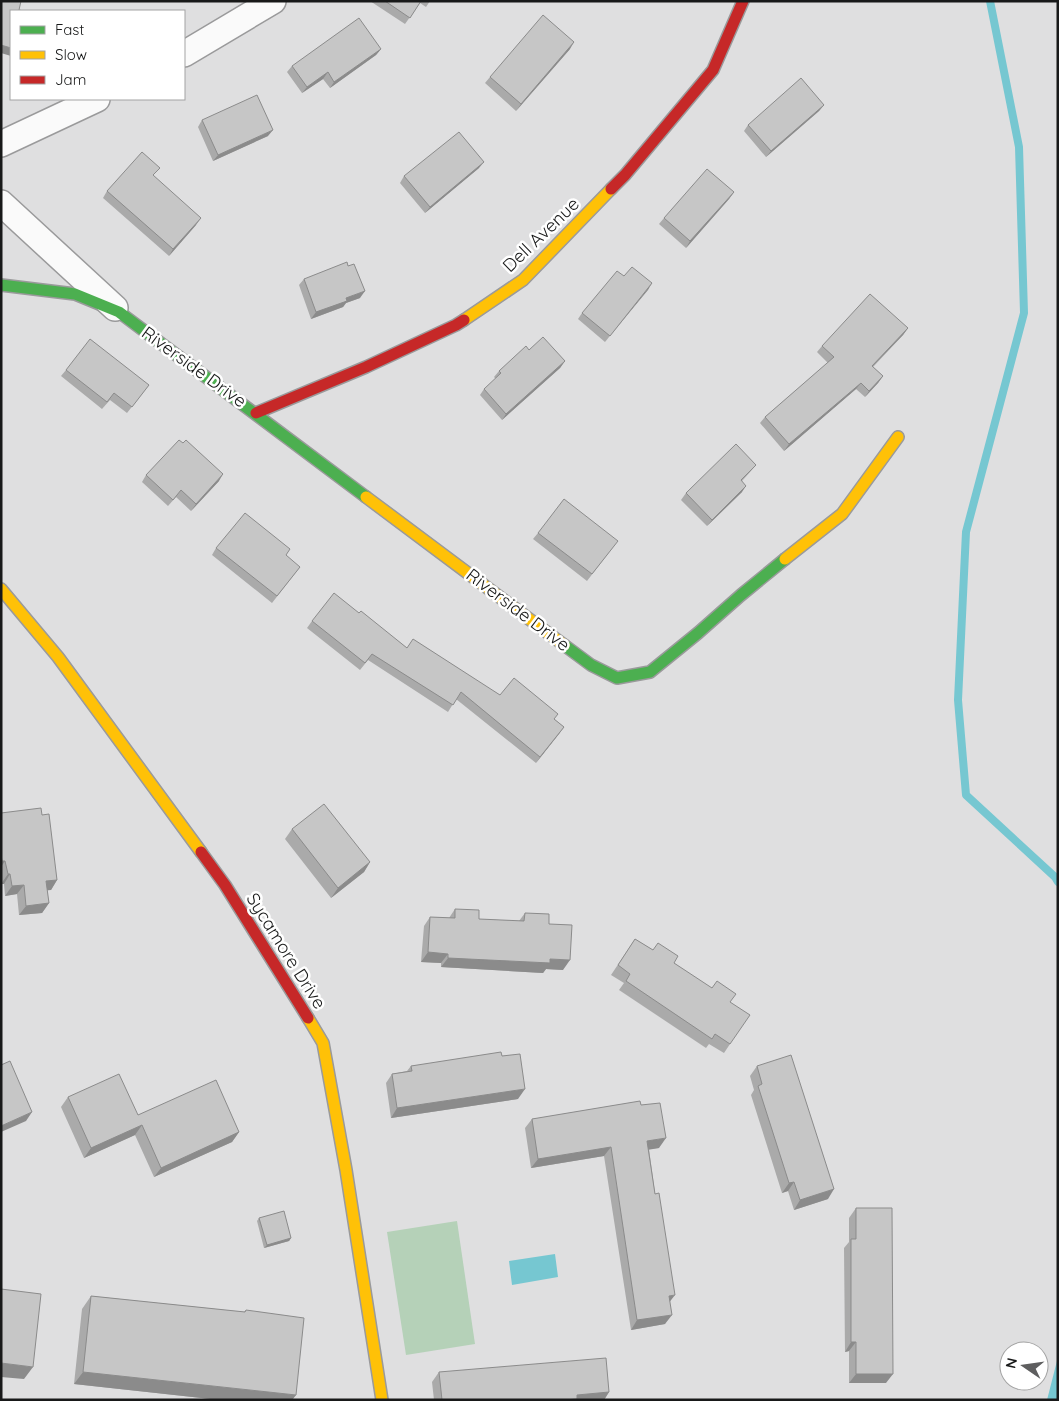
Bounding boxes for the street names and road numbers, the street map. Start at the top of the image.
street label: Dell Avenue [497,192,584,277]
street label: Riverside Drive [137,321,251,412]
street label: Riverside Drive [462,563,575,656]
street label: Sycamore Drive [242,888,331,1013]

